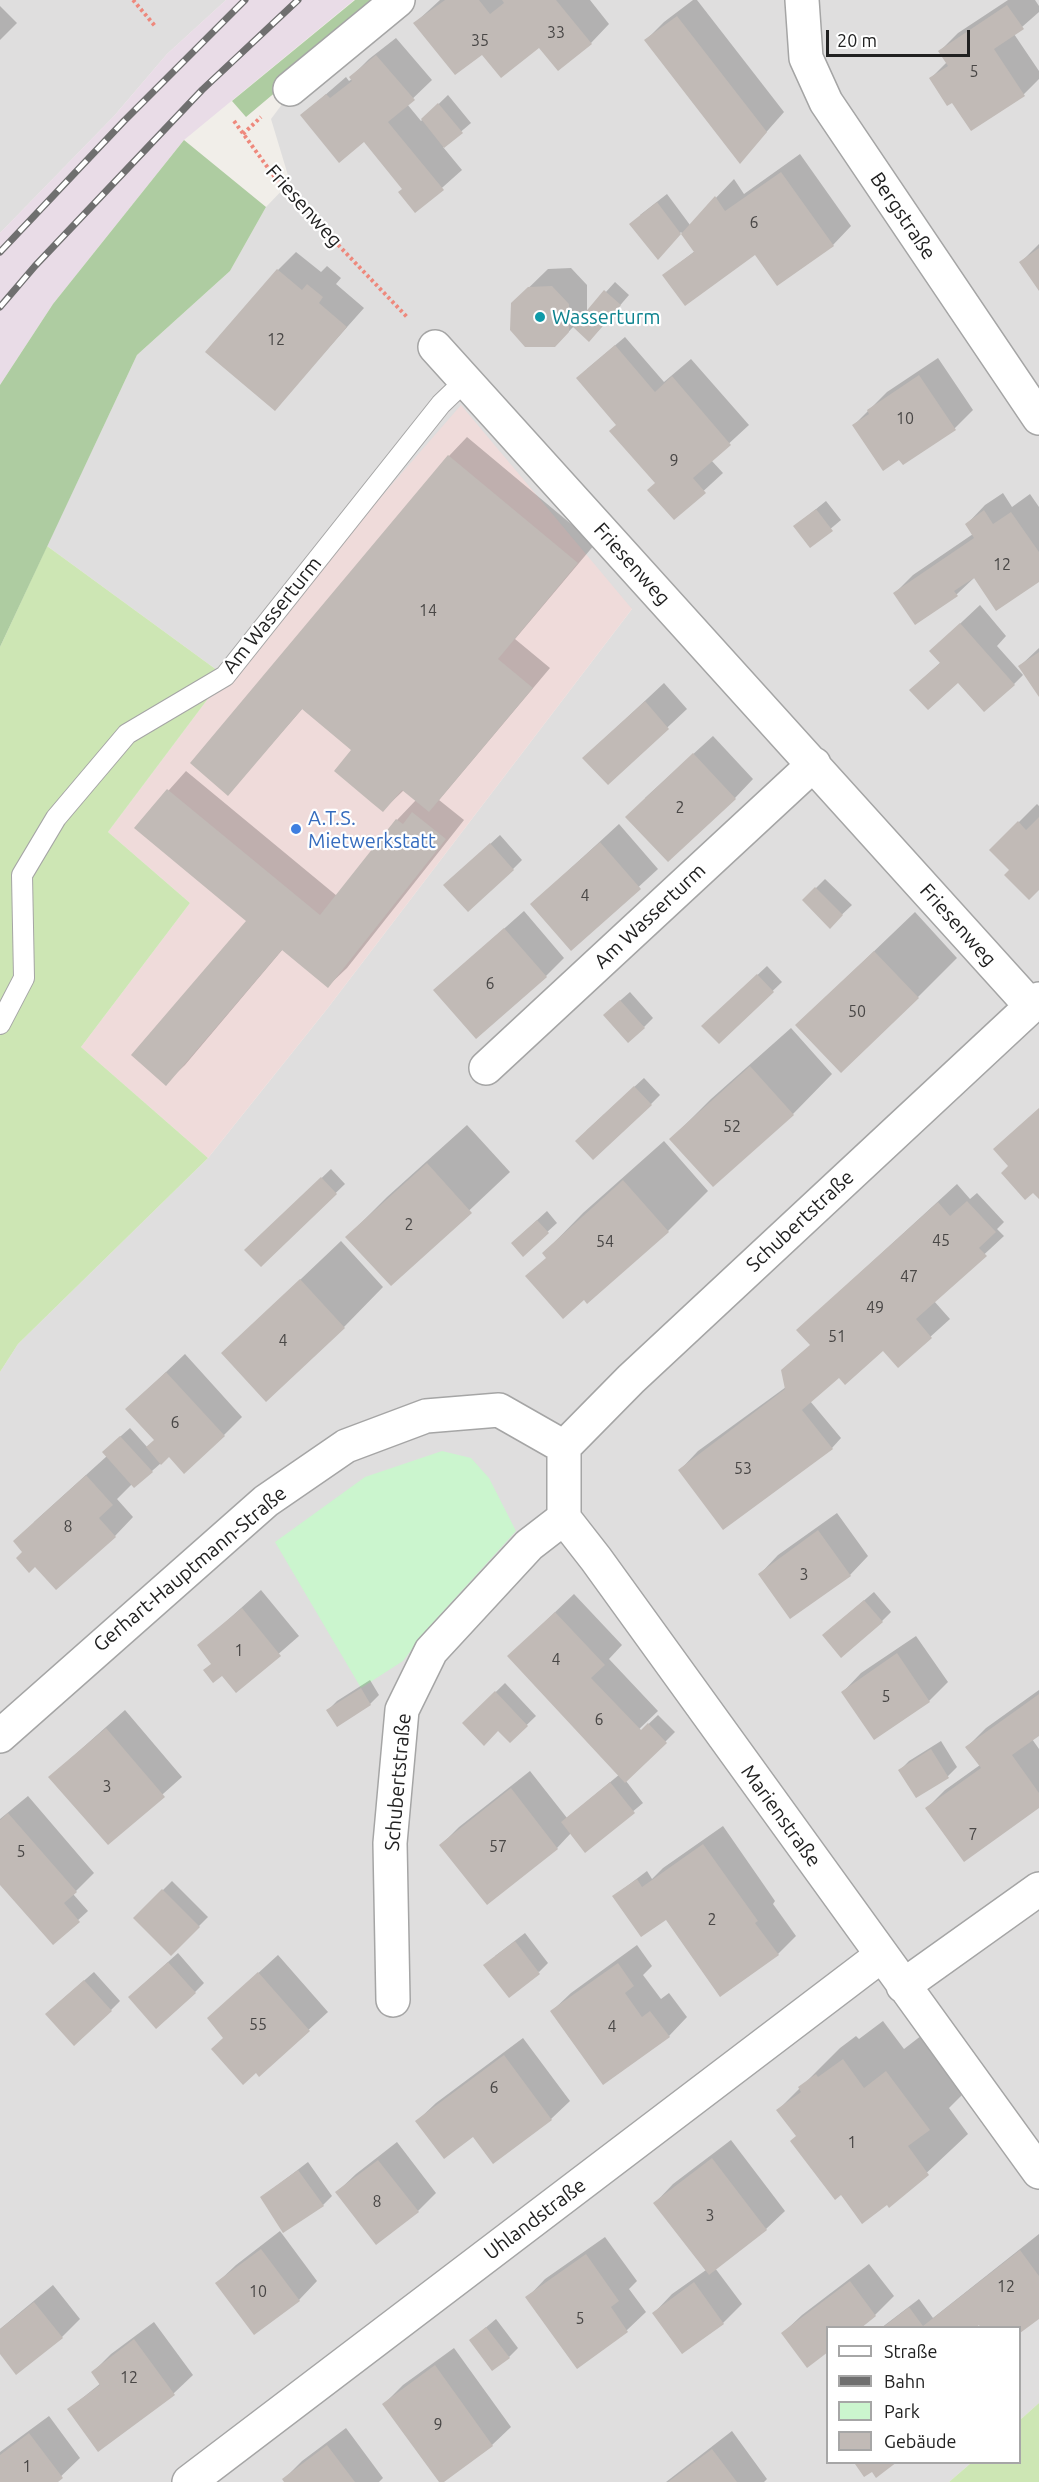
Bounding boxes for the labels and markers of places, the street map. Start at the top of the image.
place label: Wasserturm [552,305,660,329]
marker: Wasserturm [533,310,547,324]
place label: A.T.S. Mietwerkstatt [308,806,436,853]
marker: A.T.S. Mietwerkstatt [289,822,303,836]

